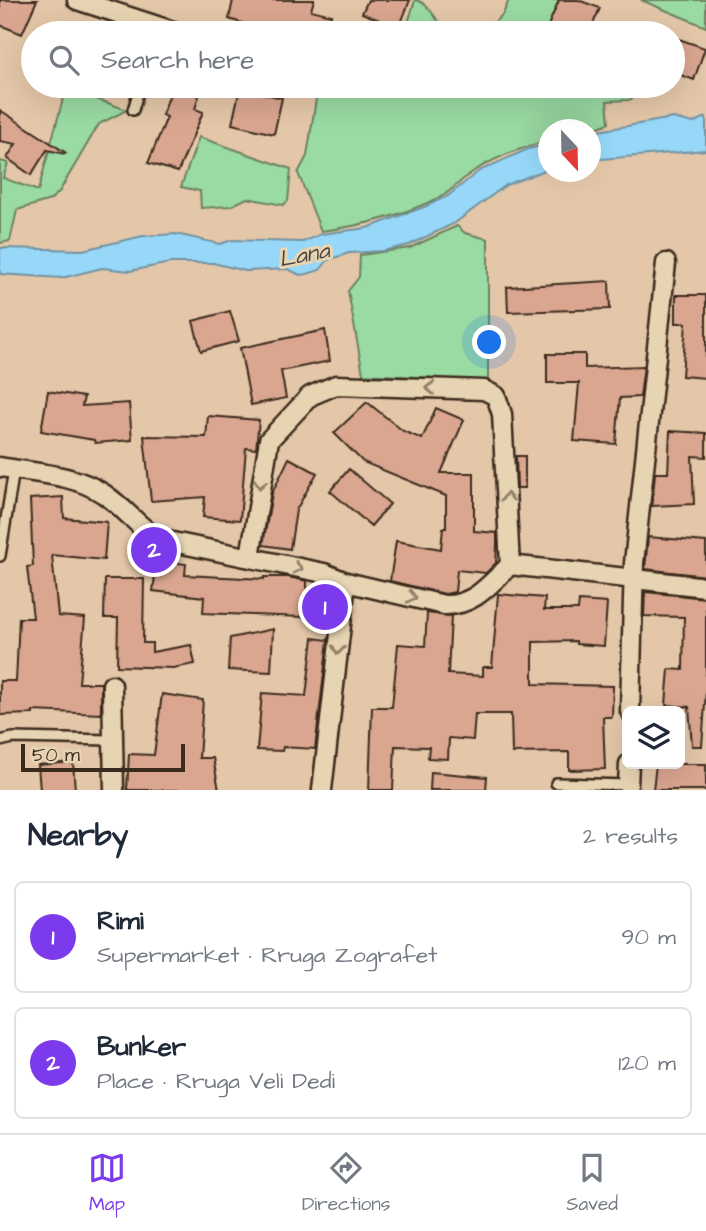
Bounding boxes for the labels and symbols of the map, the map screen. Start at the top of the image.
north arrow [538,119,601,182]
water label: Lana [276,234,333,276]
your location [472,325,506,359]
one-way arrow [424,380,435,395]
one-way arrow [253,478,268,490]
one-way arrow [499,491,514,502]
pin: 2 [131,524,177,576]
one-way arrow [292,559,304,574]
pin: 1 [302,581,348,633]
one-way arrow [406,589,418,604]
one-way arrow [330,644,345,656]
scale bar [21,741,186,773]

